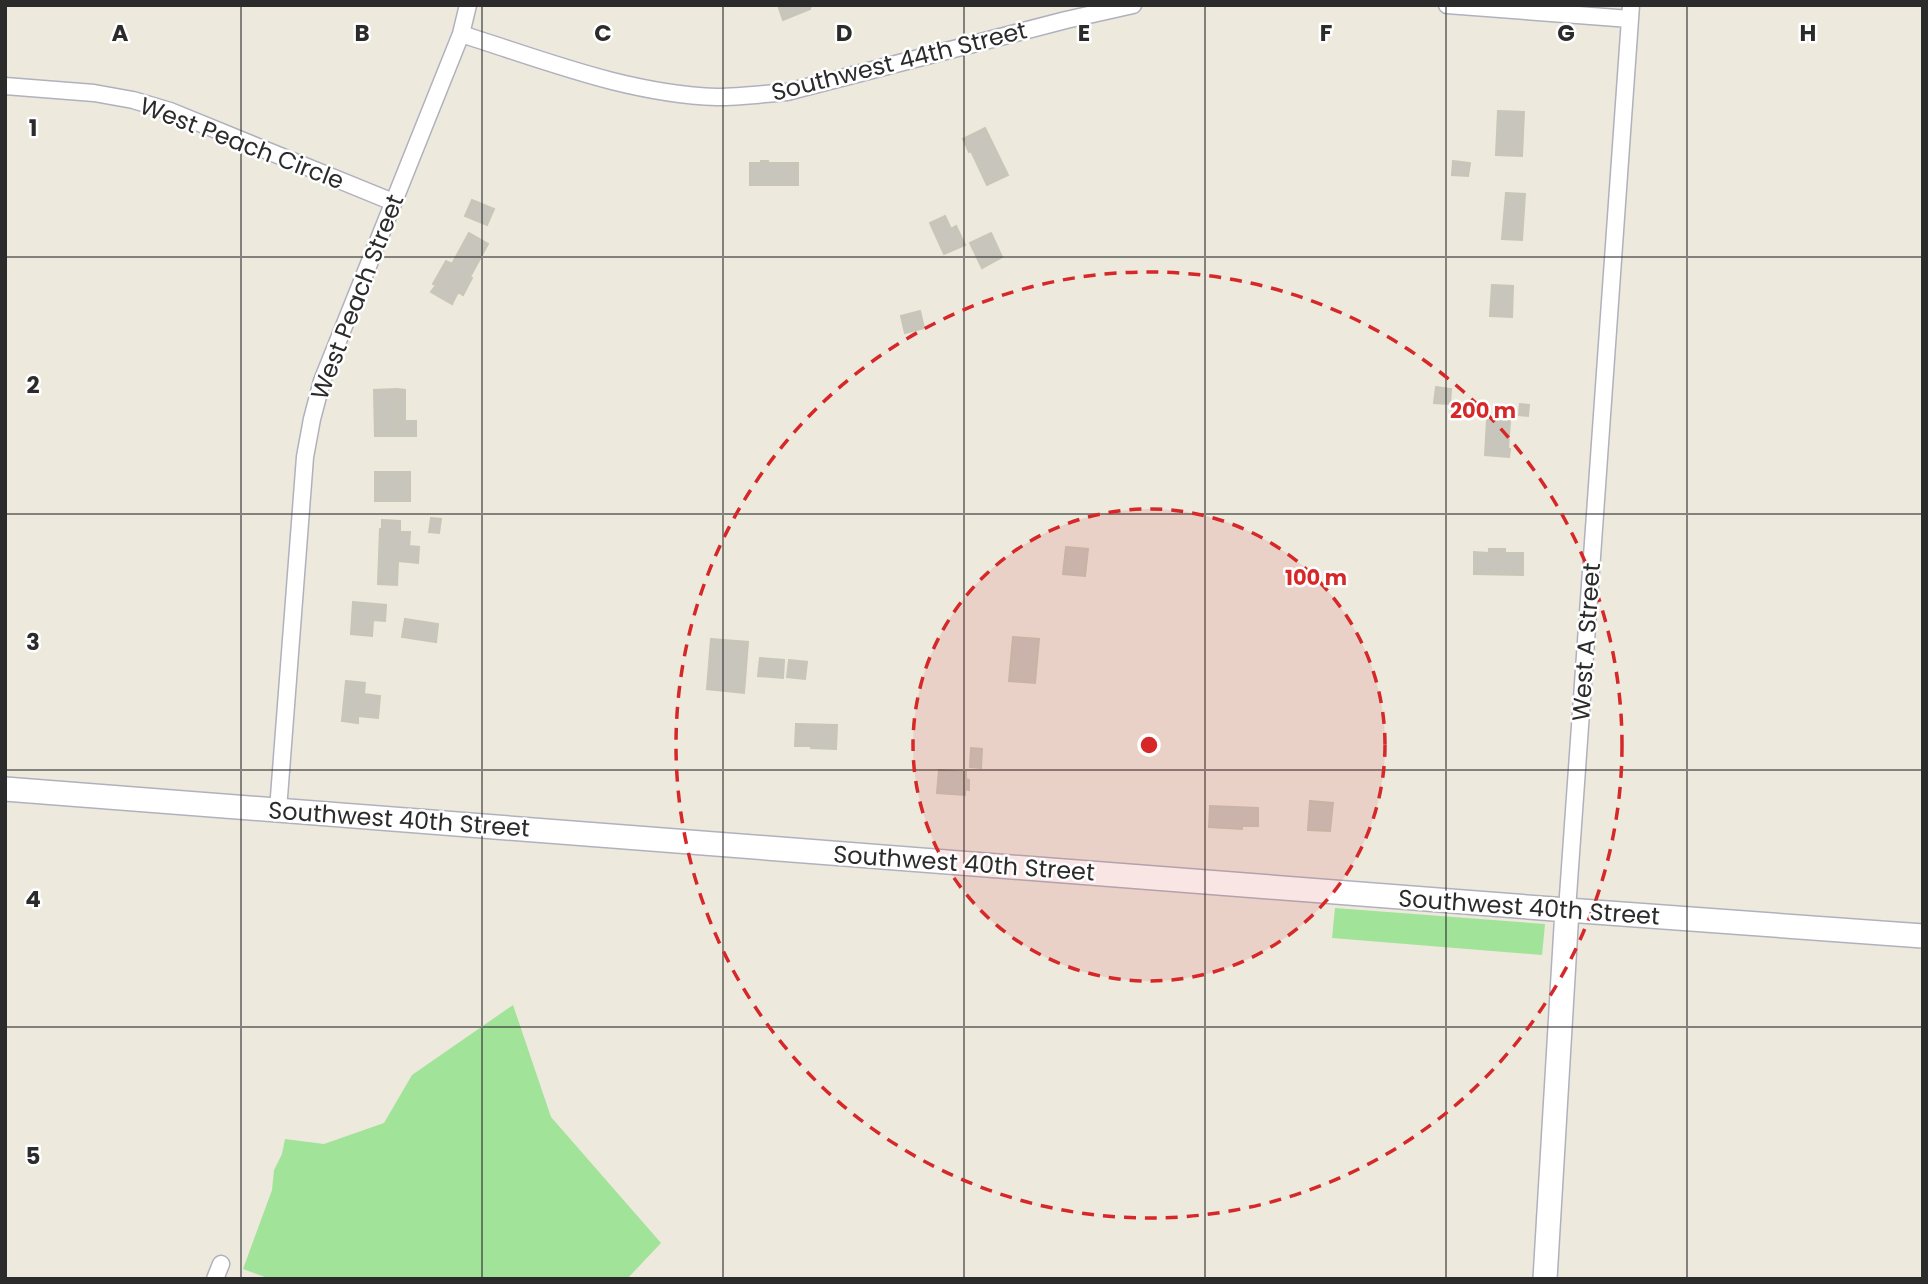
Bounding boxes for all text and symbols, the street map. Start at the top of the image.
street label: Southwest 44th Street [768,13,1030,109]
text: A [112,17,129,49]
text: B [354,17,370,49]
text: C [594,17,612,49]
text: D [836,17,852,49]
text: E [1078,17,1090,49]
text: F [1320,17,1332,49]
text: G [1557,17,1575,49]
text: H [1800,17,1816,49]
street label: West Peach Circle [135,89,349,197]
text: 1 [29,112,37,144]
street label: West Peach Street [303,190,411,404]
text: 2 [26,369,40,401]
text: 200 m [1450,396,1516,425]
street label: West A Street [1564,562,1608,722]
text: 100 m [1285,563,1347,592]
text: 3 [26,626,40,658]
centre of rings [1137,733,1161,757]
street label: Southwest 40th Street [267,793,531,845]
street label: Southwest 40th Street [832,837,1096,889]
street label: Southwest 40th Street [1397,881,1661,933]
text: 4 [25,883,41,915]
text: 5 [26,1140,40,1172]

